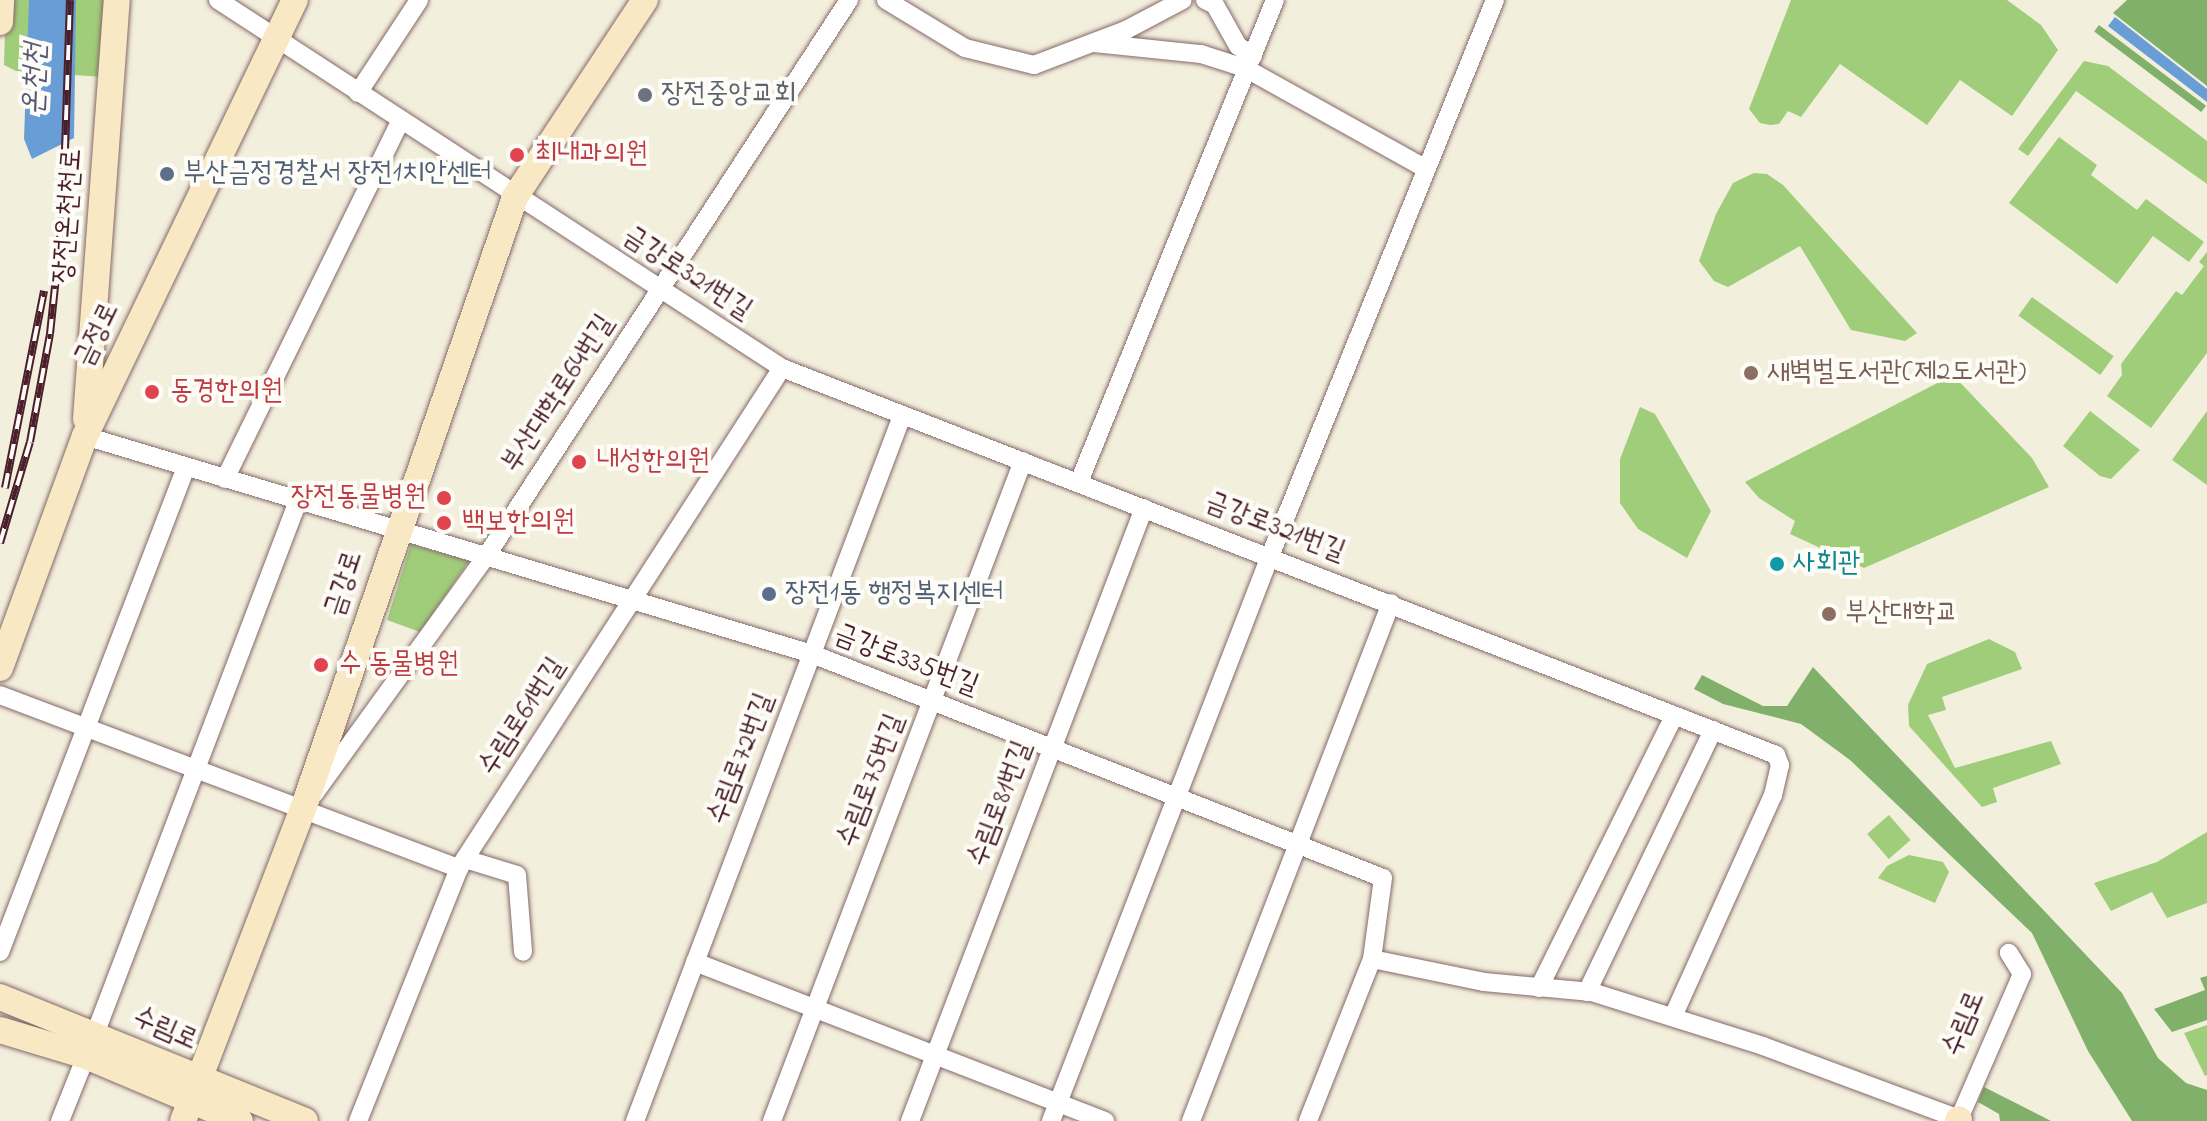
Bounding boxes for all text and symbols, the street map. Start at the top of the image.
water label: 온천천 [17,42,55,116]
place label: 장전중앙교회 [661,78,796,112]
marker: 장전중앙교회 [636,86,654,104]
place label: 최내과의원 [535,138,648,172]
marker: 최내과의원 [506,144,528,166]
street label: 장전온천천로 [48,147,90,285]
place label: 부산금정경찰서 장전1치안센터 [183,157,492,191]
marker: 부산금정경찰서 장전1치안센터 [158,165,176,183]
street label: 금강로321번길 [616,220,758,328]
street label: 금정로 [68,297,128,373]
street label: 부산대학로64번길 [495,309,623,479]
place label: 새벽벌도서관(제2도서관) [1767,356,2026,390]
marker: 새벽벌도서관(제2도서관) [1742,364,1760,382]
place label: 동경한의원 [170,375,283,409]
marker: 동경한의원 [141,381,163,403]
place label: 내성한의원 [597,445,710,479]
marker: 내성한의원 [568,451,590,473]
place label: 장전동물병원 [291,481,426,515]
street label: 금강로321번길 [1200,486,1350,570]
marker: 장전동물병원 [433,487,455,509]
place label: 백보한의원 [462,506,575,540]
marker: 백보한의원 [433,512,455,534]
street label: 금강로 [319,547,371,621]
place label: 사회관 [1793,547,1861,581]
marker: 사회관 [1768,555,1786,573]
place label: 장전1동 행정복지센터 [785,577,1004,611]
marker: 장전1동 행정복지센터 [760,585,778,603]
place label: 부산대학교 [1845,597,1958,631]
marker: 부산대학교 [1820,605,1838,623]
street label: 금강로335번길 [829,618,983,704]
place label: 수 동물병원 [339,648,459,682]
street label: 수림로61번길 [472,652,574,782]
marker: 수 동물병원 [310,654,332,676]
street label: 수림로72번길 [702,689,782,829]
street label: 수림로75번길 [831,710,913,852]
street label: 수림로81번길 [962,736,1040,872]
street label: 수림로 [1936,986,1994,1062]
street label: 수림로 [127,1001,203,1059]

